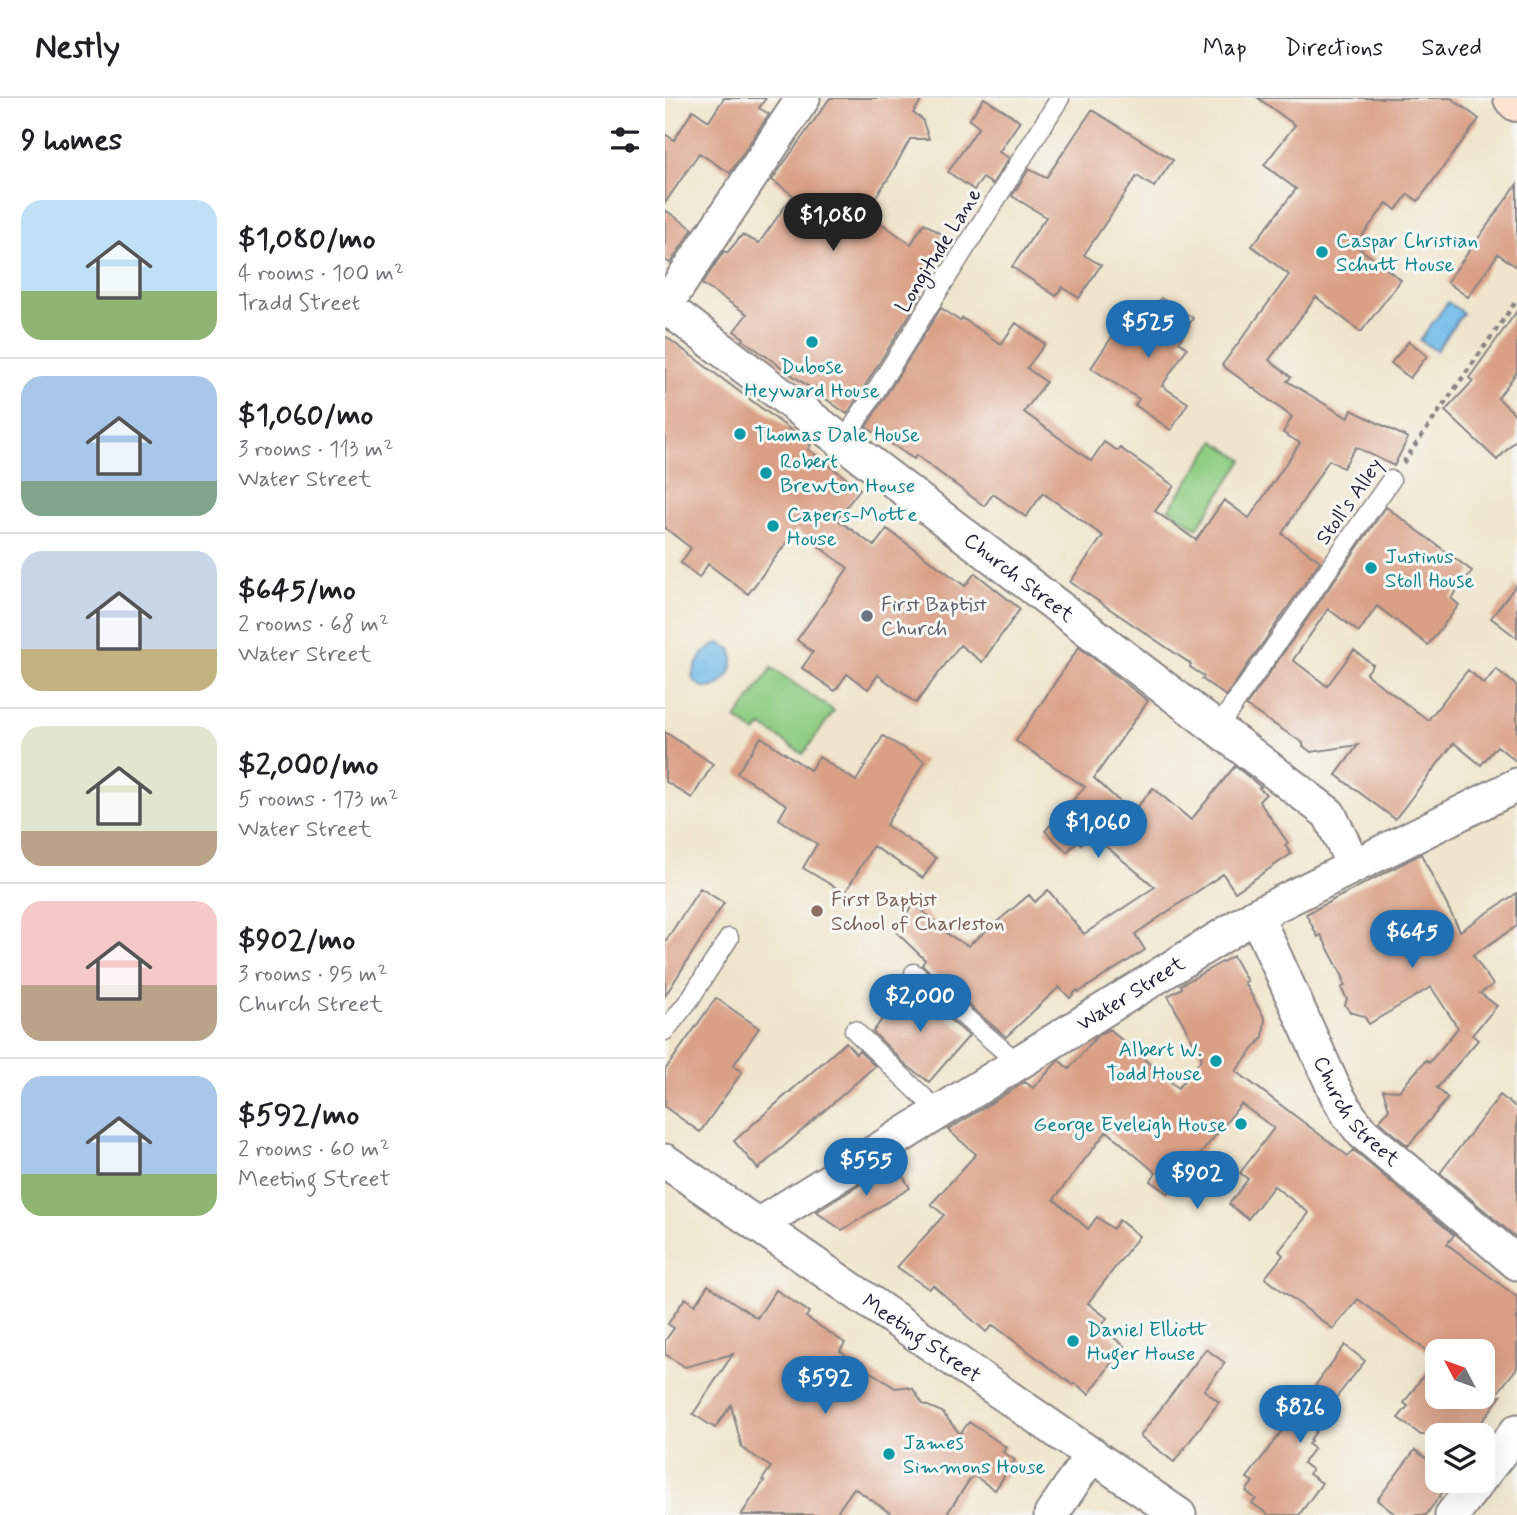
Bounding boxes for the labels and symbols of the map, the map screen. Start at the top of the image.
street label: Longitude Lane [889,183,989,319]
pin: $1,080 [776,194,890,253]
place label: Caspar Christian Schutt House [1336,227,1478,279]
marker: Caspar Christian Schutt House [1314,244,1330,260]
pin: $525 [1107,300,1189,360]
marker: Dubose Heyward House [804,334,820,350]
place label: Dubose Heyward House [744,353,880,405]
place label: Thomas Dale House [754,421,920,449]
marker: Thomas Dale House [732,426,748,442]
place label: Robert Brewton House [780,448,915,500]
street label: Stoll's Alley [1310,453,1390,550]
marker: Robert Brewton House [758,465,774,481]
place label: Capers-Motte House [787,501,918,553]
marker: Capers-Motte House [765,518,781,534]
street label: Church Street [958,526,1080,629]
place label: Justinus Stoll House [1385,543,1474,595]
marker: Justinus Stoll House [1363,560,1379,576]
place label: First Baptist Church [881,591,987,643]
marker: First Baptist Church [859,608,875,624]
pin: $1,060 [1041,800,1155,860]
place label: First Baptist School of Charleston [831,886,1005,938]
marker: First Baptist School of Charleston [809,903,825,919]
pin: $645 [1371,910,1453,970]
street label: Water Street [1072,949,1191,1038]
pin: $2,000 [863,974,977,1034]
place label: Albert W. Todd House [1106,1036,1202,1088]
street label: Church Street [1306,1052,1406,1174]
marker: Albert W. Todd House [1208,1053,1224,1069]
place label: George Eveleigh House [1033,1111,1227,1140]
marker: George Eveleigh House [1233,1116,1249,1132]
pin: $555 [825,1138,907,1198]
pin: $902 [1156,1152,1238,1211]
street label: Meeting Street [856,1288,987,1390]
place label: Daniel Elliott Huger House [1087,1316,1208,1370]
marker: Daniel Elliott Huger House [1065,1333,1081,1349]
north arrow [1425,1339,1495,1409]
pin: $592 [784,1356,866,1416]
pin: $826 [1259,1386,1341,1445]
place label: James Simmons House [903,1429,1046,1481]
marker: James Simmons House [881,1446,897,1462]

